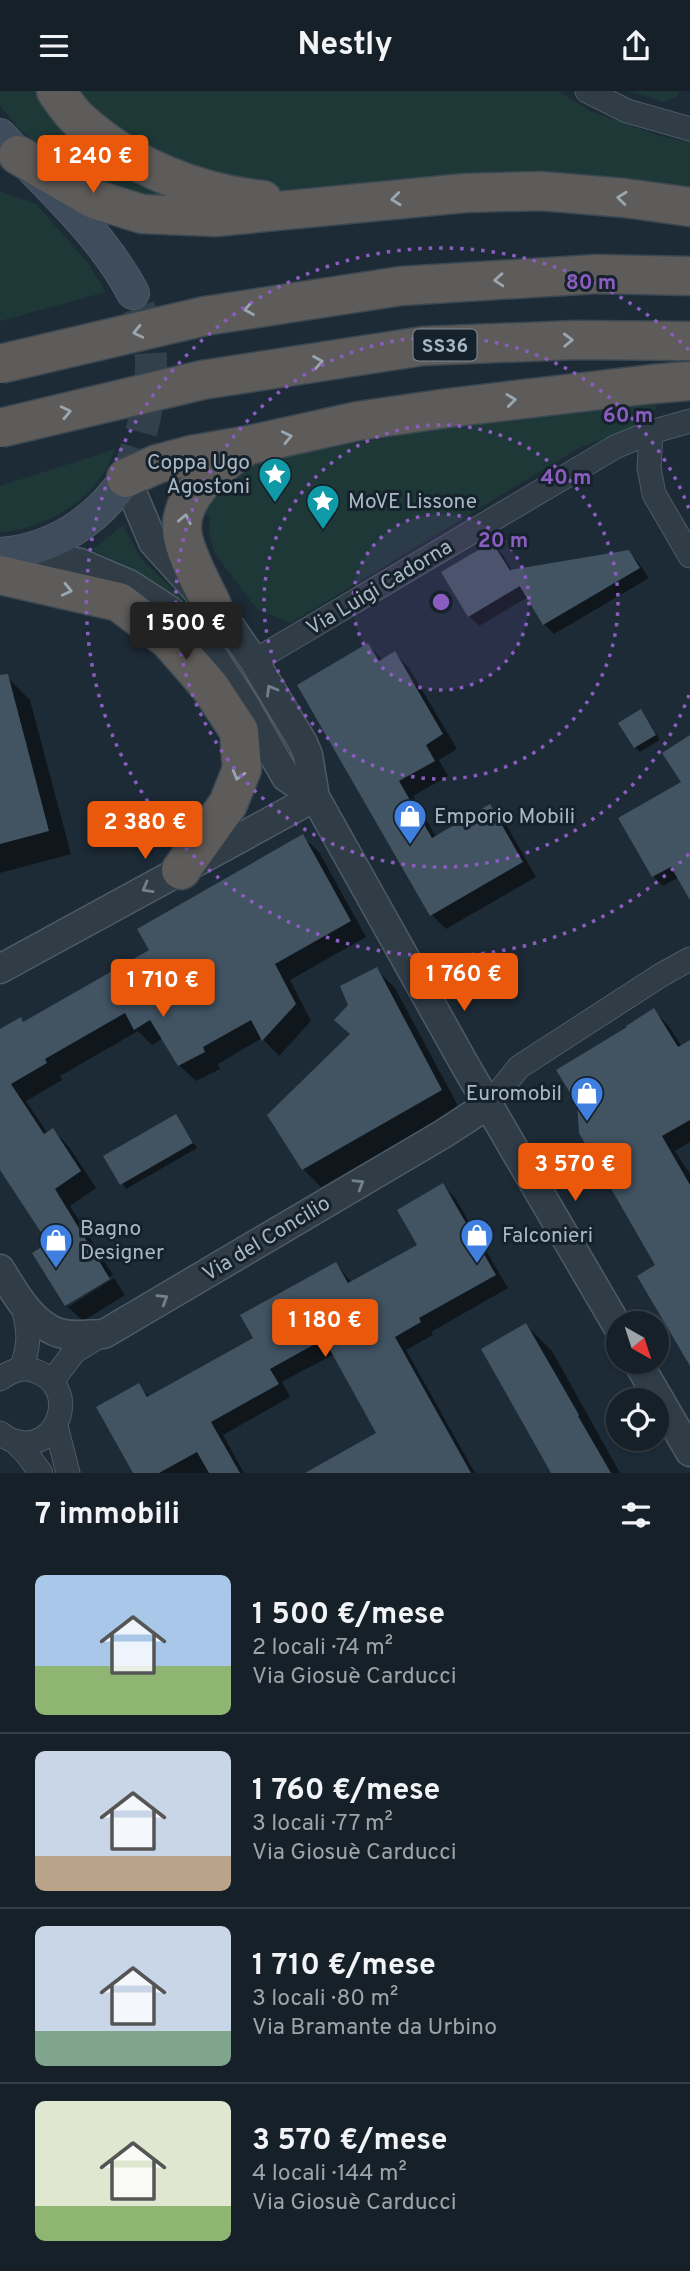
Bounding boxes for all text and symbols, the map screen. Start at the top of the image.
text: Nestly [297,26,393,66]
icon: menu [35,27,73,65]
icon: share [617,27,655,65]
pin: 1 240 € [28,135,158,195]
text: 1 240 € [53,143,133,172]
one-way arrow [617,191,628,206]
one-way arrow [390,192,401,207]
text: 80 m [566,270,616,297]
one-way arrow [494,272,505,287]
one-way arrow [244,301,255,316]
one-way arrow [132,323,144,338]
road number: SS36 [414,329,476,361]
one-way arrow [563,332,574,348]
one-way arrow [312,355,323,370]
one-way arrow [505,393,517,408]
text: 60 m [603,403,653,430]
one-way arrow [60,406,72,420]
one-way arrow [281,431,293,445]
place label: Coppa Ugo Agostoni [147,450,250,501]
place icon: Coppa Ugo Agostoni [256,455,294,504]
text: 40 m [541,465,591,492]
place icon: MoVE Lissone [304,482,342,531]
place label: MoVE Lissone [348,489,477,516]
one-way arrow [176,513,191,525]
text: 20 m [478,528,528,555]
street label: Via Luigi Cadorna [302,534,458,642]
one-way arrow [60,582,72,596]
centre of rings [429,590,453,614]
pin: 1 500 € [121,603,251,662]
text: 1 500 € [146,610,226,639]
one-way arrow [266,685,279,697]
one-way arrow [231,769,246,781]
shop icon: Emporio Mobili [391,797,429,846]
pin: 2 380 € [80,801,210,861]
place label: Emporio Mobili [434,804,575,831]
text: 2 380 € [103,809,187,838]
one-way arrow [142,880,154,893]
pin: 1 760 € [399,953,529,1013]
pin: 1 710 € [98,960,228,1019]
text: 1 760 € [426,961,502,990]
text: 1 710 € [127,967,199,996]
shop icon: Euromobil [568,1074,606,1123]
place label: Euromobil [466,1081,562,1108]
pin: 3 570 € [510,1143,640,1203]
text: 3 570 € [534,1151,616,1180]
one-way arrow [351,1179,364,1192]
street label: Via del Concilio [198,1191,336,1288]
place label: Bagno Designer [80,1216,164,1267]
shop icon: Falconieri [458,1216,496,1265]
shop icon: Bagno Designer [37,1221,75,1270]
place label: Falconieri [502,1223,593,1250]
one-way arrow [155,1294,168,1307]
pin: 1 180 € [260,1299,390,1359]
text: 1 180 € [288,1307,362,1336]
north arrow [606,1311,668,1374]
map controls [606,1311,669,1451]
button: locate [606,1388,669,1451]
icon: filters [617,1496,655,1534]
text: 7 immobili [35,1497,180,1534]
text: 1 500 €/mese [252,1597,445,1634]
icon: home [91,1603,175,1687]
text: 2 locali · 74 m² [252,1634,393,1663]
text: Via Giosuè Carducci [252,1663,457,1692]
text: 1 760 €/mese [252,1773,440,1810]
icon: home [91,1779,175,1863]
text: 3 locali · 77 m² [252,1810,393,1839]
text: Via Giosuè Carducci [252,1839,457,1868]
text: 1 710 €/mese [252,1948,436,1985]
icon: home [91,1954,175,2038]
text: 3 locali · 80 m² [252,1985,398,2014]
text: Via Bramante da Urbino [252,2014,497,2043]
text: 3 570 €/mese [252,2123,447,2160]
icon: home [91,2129,175,2213]
text: 4 locali · 144 m² [252,2160,407,2189]
text: Via Giosuè Carducci [252,2189,457,2218]

